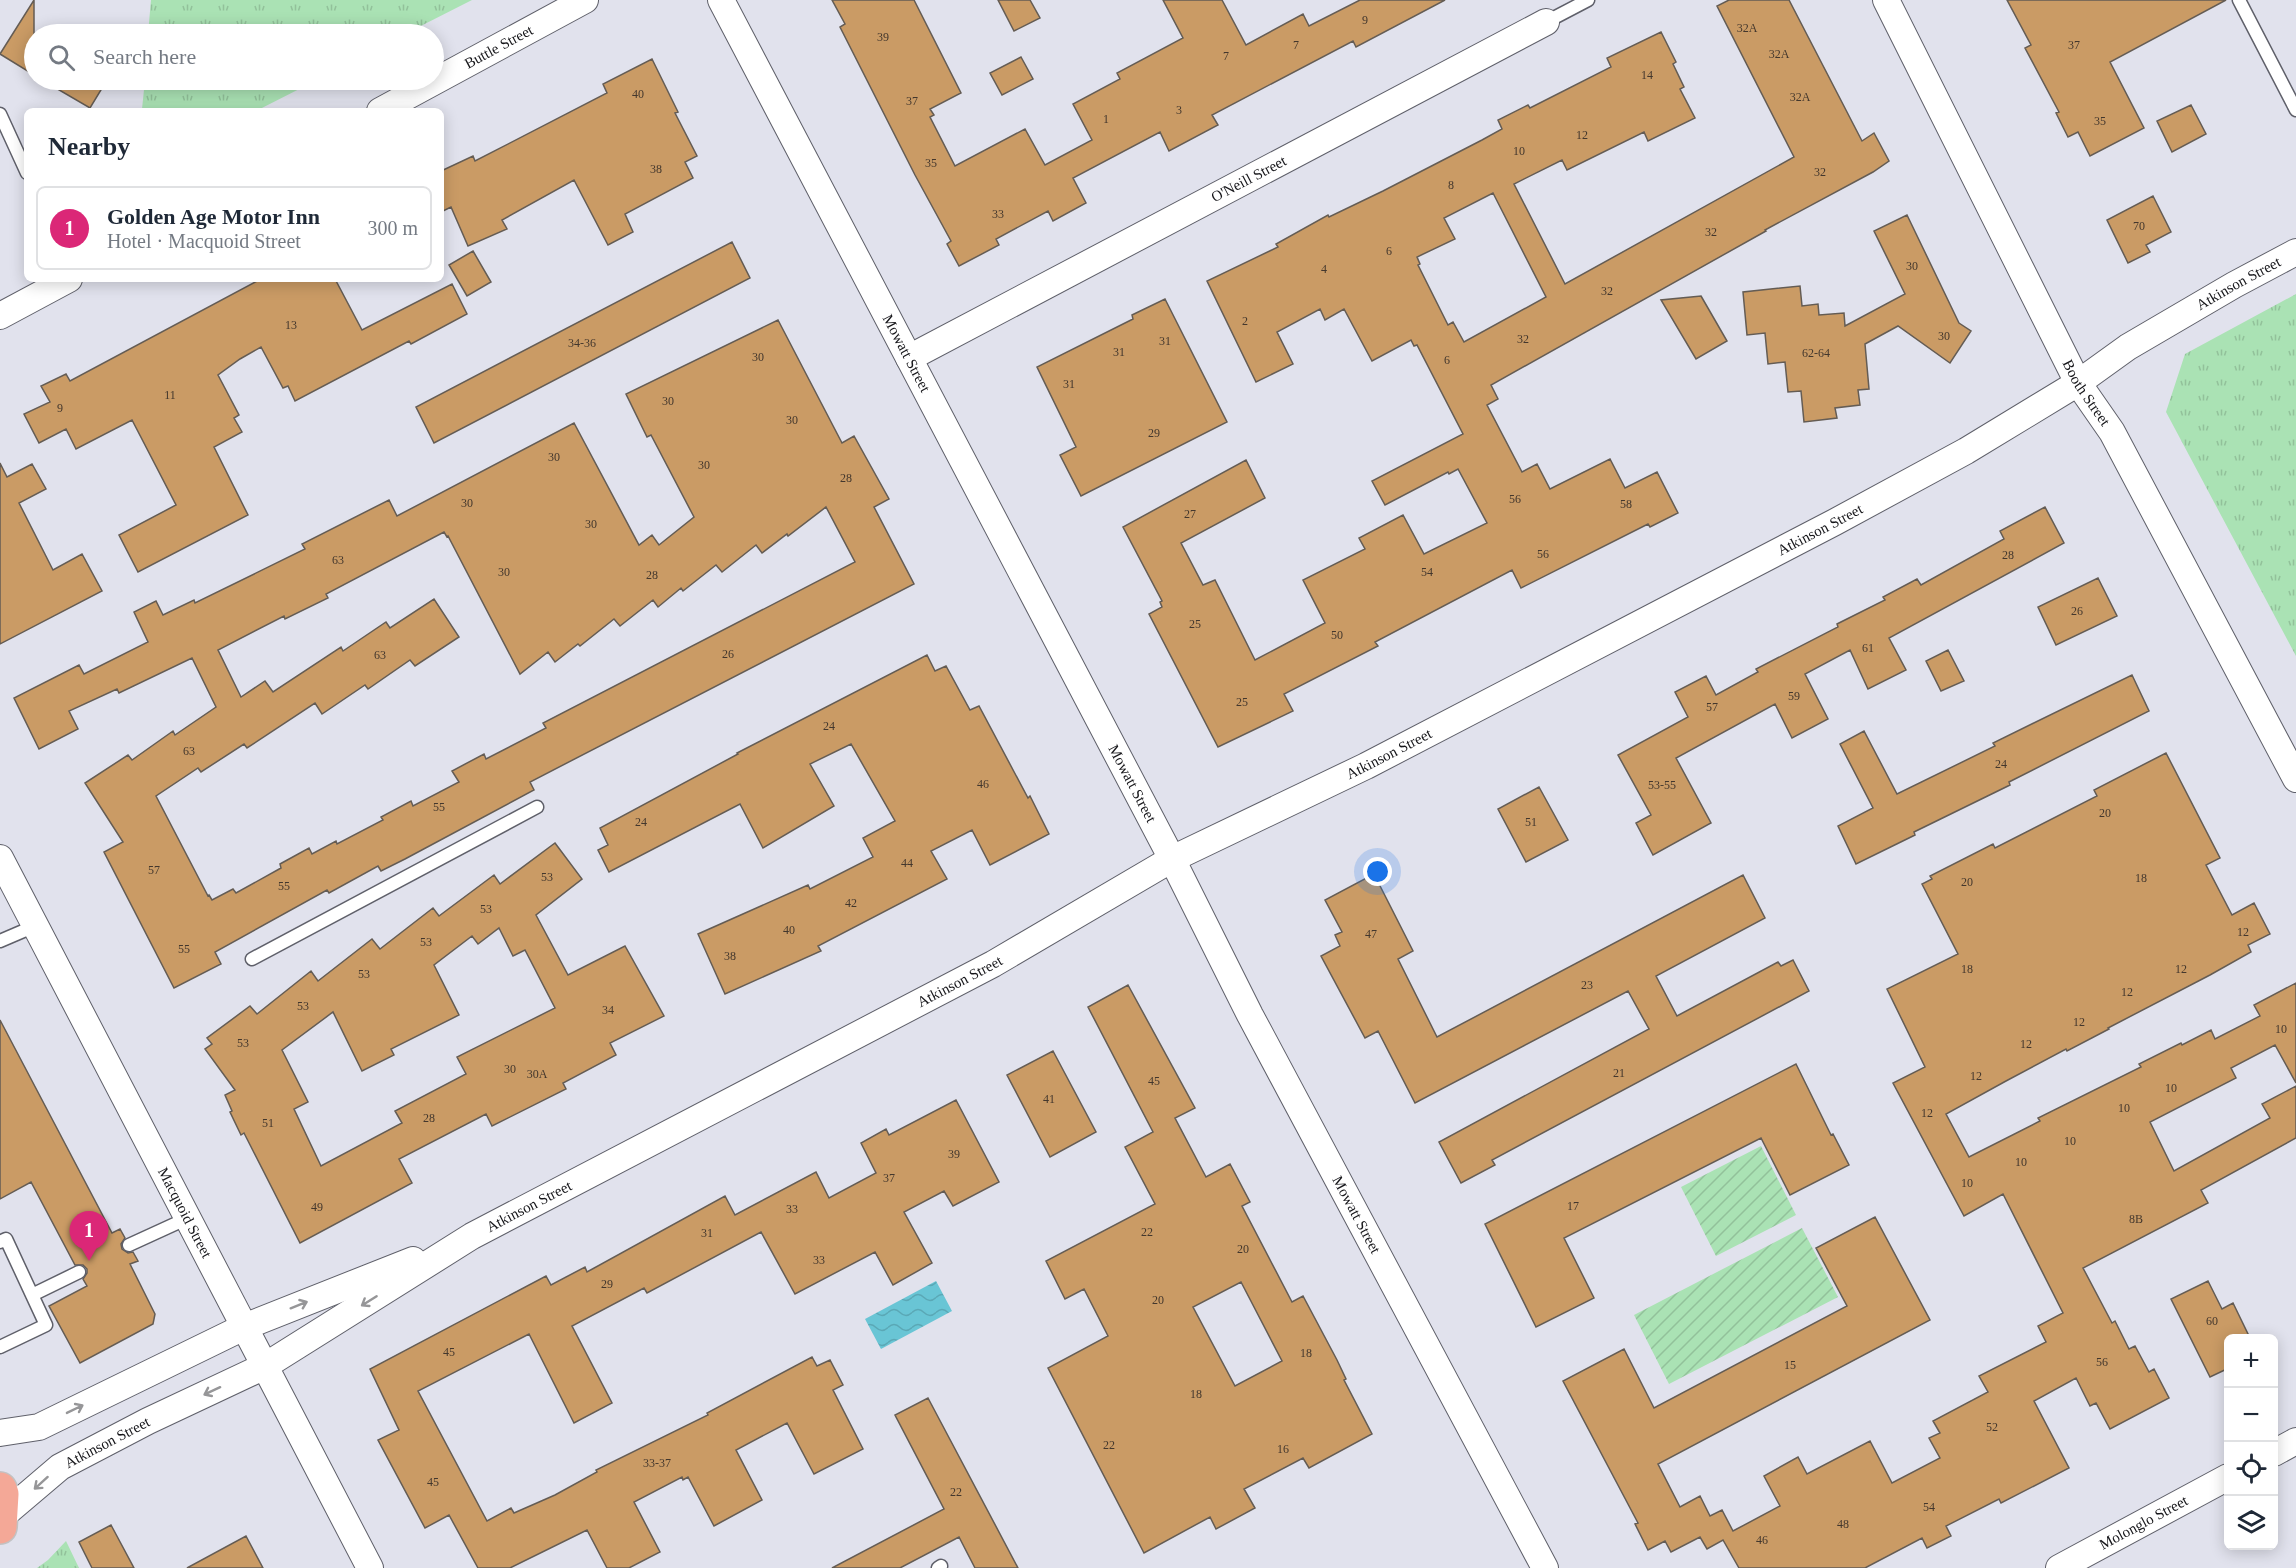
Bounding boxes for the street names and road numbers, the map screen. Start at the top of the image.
street label: Buttle Street [462,21,536,72]
street label: O'Neill Street [1208,152,1290,205]
street label: Atkinson Street [2194,253,2284,313]
street label: Mowatt Street [880,312,934,396]
street label: Booth Street [2060,357,2114,430]
street label: Atkinson Street [1775,500,1866,559]
street label: Atkinson Street [1344,725,1435,782]
street label: Mowatt Street [1105,742,1160,826]
street label: Atkinson Street [914,952,1006,1010]
street label: Macquoid Street [155,1165,215,1261]
street label: Mowatt Street [1329,1173,1384,1257]
street label: Atkinson Street [484,1177,575,1235]
street label: Atkinson Street [62,1413,153,1471]
street label: Molonglo Street [2097,1492,2191,1553]

